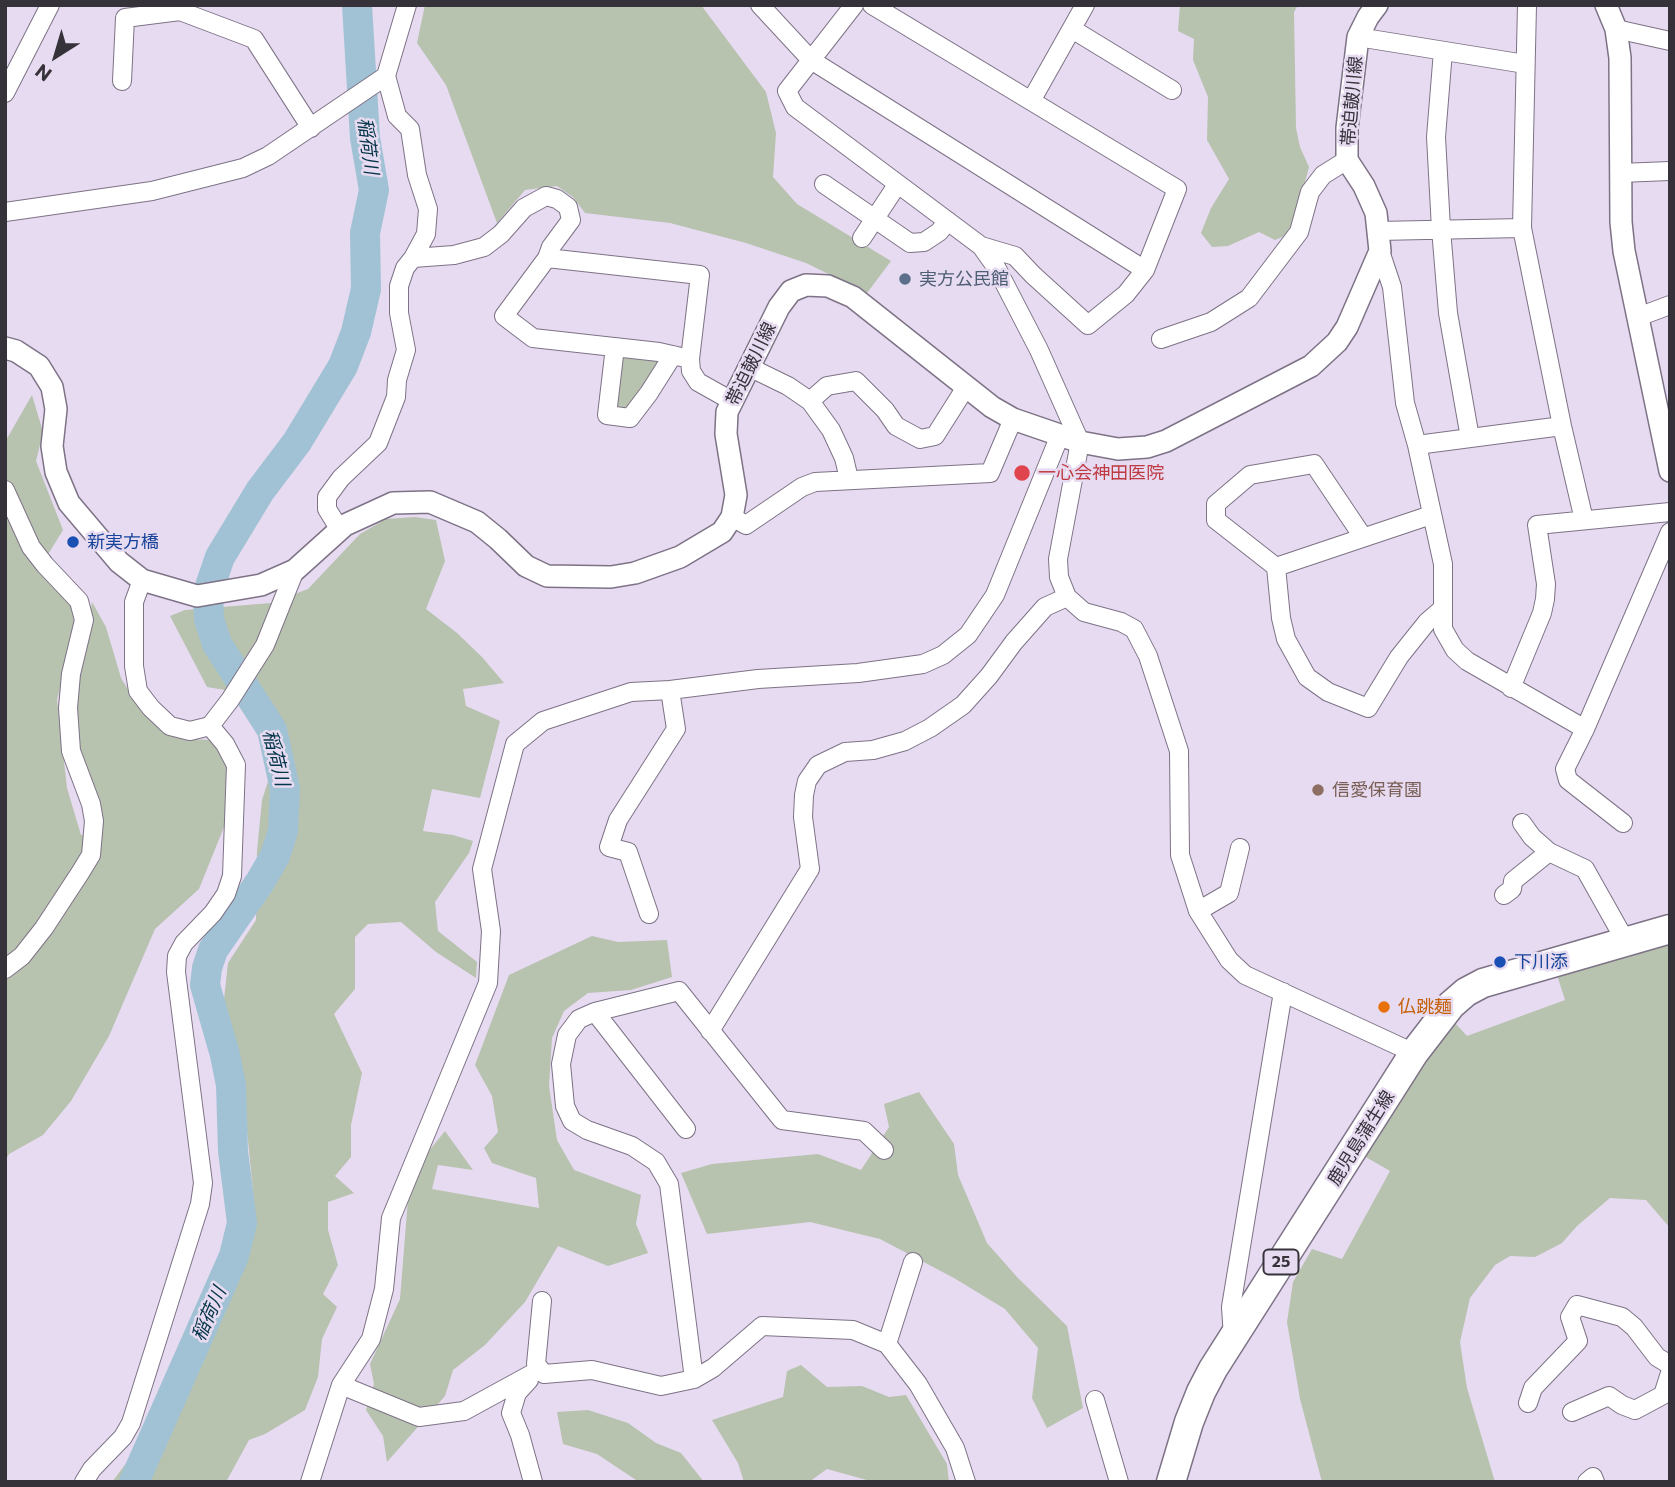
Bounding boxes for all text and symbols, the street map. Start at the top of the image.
north arrow [21,21,91,91]
street label: 帯迫皷川線 [1337,55,1367,147]
text: N [30,60,56,87]
water label: 稲荷川 [353,116,383,176]
place label: 実方公民館 [919,268,1009,290]
marker: 実方公民館 [897,271,913,287]
street label: 帯迫皷川線 [722,319,780,409]
place label: 一心会神田医院 [1038,462,1164,484]
marker: 一心会神田医院 [1012,463,1032,483]
place label: 新実方橋 [87,531,159,553]
marker: 新実方橋 [65,534,81,550]
water label: 稲荷川 [258,728,294,788]
place label: 信愛保育園 [1332,779,1422,801]
marker: 信愛保育園 [1310,782,1326,798]
place label: 下川添 [1514,951,1568,973]
marker: 下川添 [1492,954,1508,970]
place label: 仏跳麺 [1398,996,1452,1018]
marker: 仏跳麺 [1376,999,1392,1015]
street label: 鹿児島蒲生線 [1323,1086,1399,1190]
road number: 25 [1264,1250,1298,1274]
water label: 稲荷川 [187,1283,231,1345]

